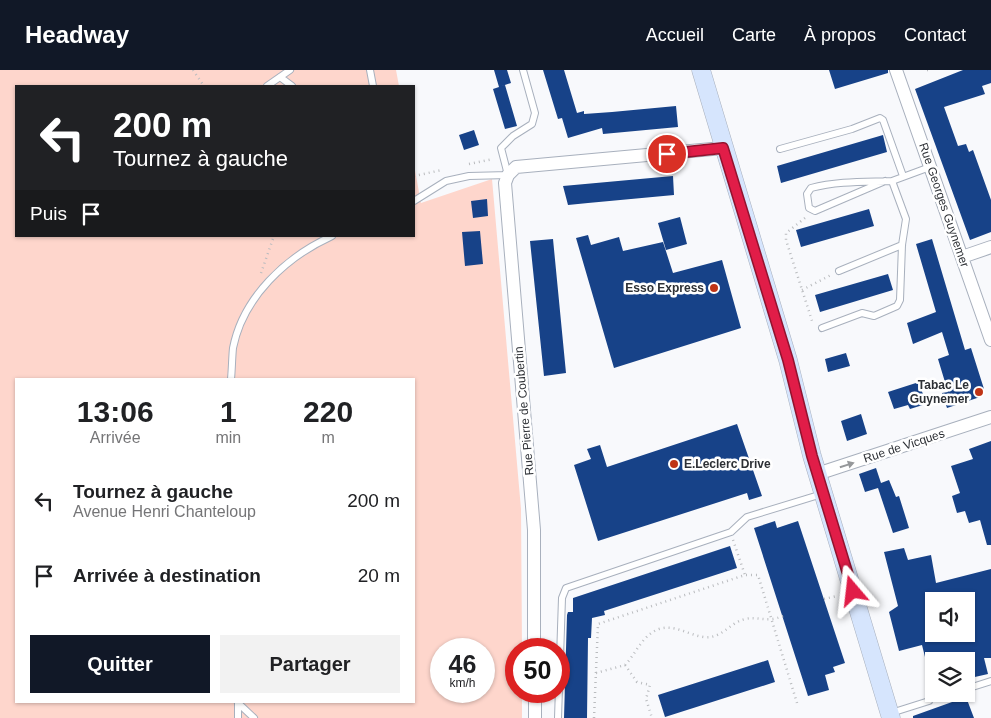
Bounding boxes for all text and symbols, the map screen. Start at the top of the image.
text: Headway [25,21,129,48]
text: Accueil [646,25,704,45]
text: Carte [732,25,776,45]
text: À propos [804,25,876,45]
text: Contact [904,25,966,45]
icon: left [30,105,95,170]
text: 200 m [113,105,212,144]
pin [646,133,688,175]
icon: arrive [653,140,681,168]
street label: Rue Georges Guynemer [916,141,972,269]
text: Tournez à gauche [113,146,288,171]
icon: arrive [77,200,105,228]
text: Puis [30,203,67,224]
place label: Esso Express [625,281,704,295]
marker: Esso Express [708,282,720,294]
street label: Rue Pierre de Coubertin [511,346,537,476]
place label: Tabac Le Guynemer [910,378,969,406]
marker: Tabac Le Guynemer [973,386,985,398]
text: 13:06 [77,395,154,428]
text: 1 [220,395,237,428]
text: 220 [303,395,353,428]
street label: Rue de Vicques [862,426,946,466]
text: Arrivée [90,429,141,446]
text: min [215,429,241,446]
text: m [321,429,335,446]
place label: E.Leclerc Drive [684,457,771,471]
marker: E.Leclerc Drive [668,458,680,470]
one-way arrow [839,460,854,468]
text: Tournez à gauche [73,481,233,502]
icon: left [30,487,58,515]
text: 200 m [347,490,400,511]
text: Avenue Henri Chanteloup [73,503,256,520]
icon: arrive [30,562,58,590]
position arrow [826,564,878,616]
text: Arrivée à destination [73,565,261,586]
text: 20 m [358,565,400,586]
map controls [925,592,975,702]
button: sound [925,592,975,642]
button: Quitter [30,635,210,693]
button: Partager [220,635,400,693]
speed limit sign: 50 [505,638,570,703]
text: 46 [449,650,476,678]
button: layers [925,652,975,702]
text: km/h [449,676,476,690]

